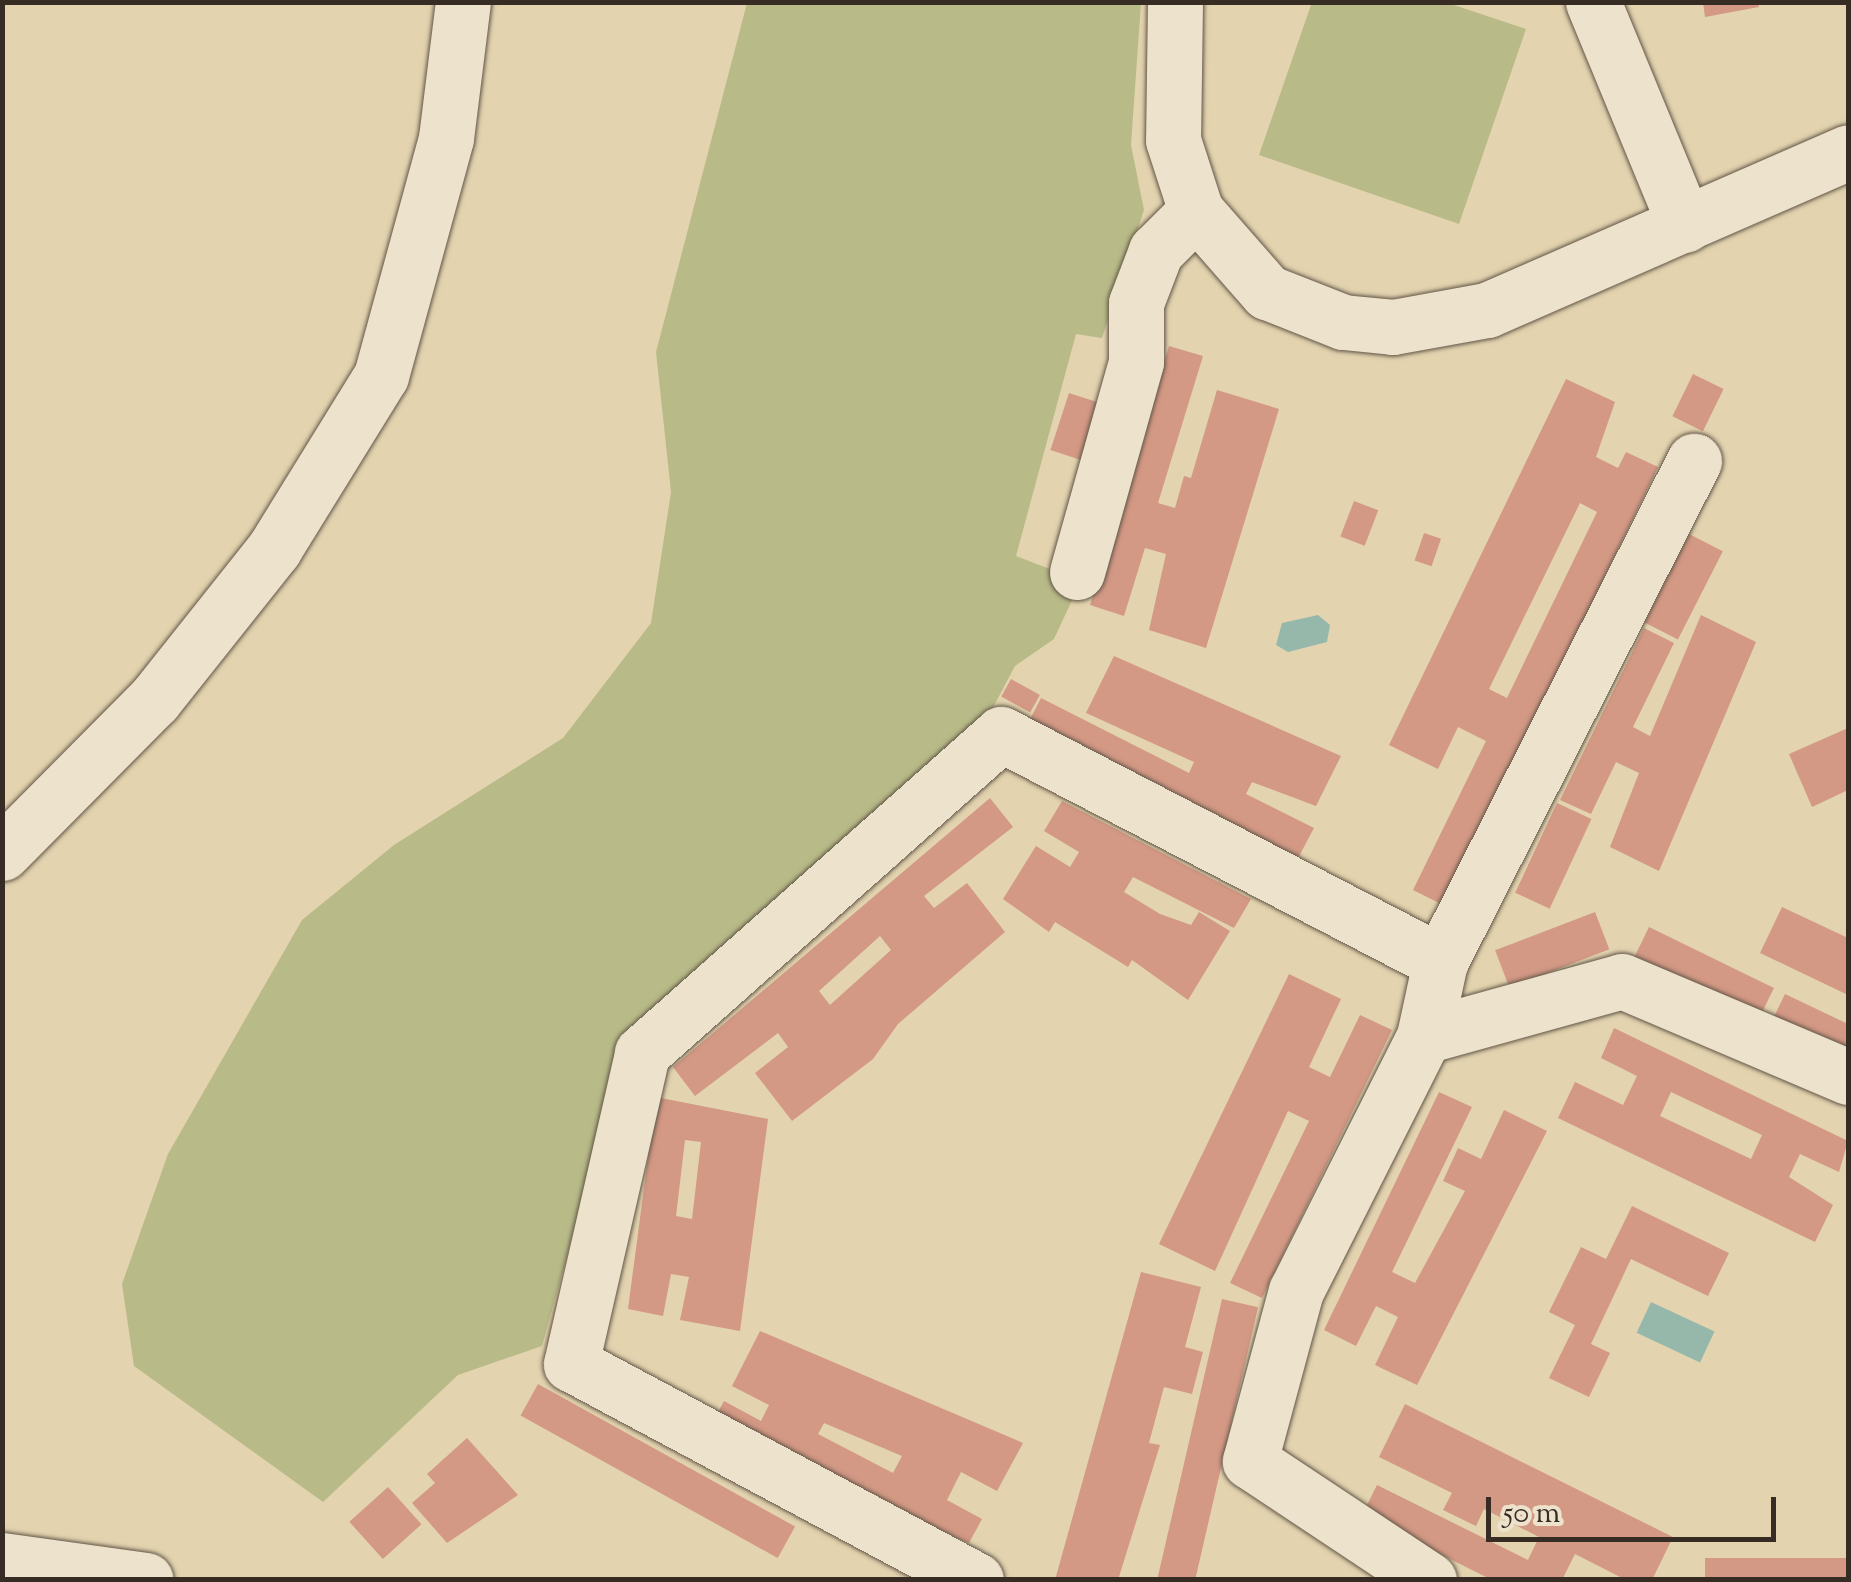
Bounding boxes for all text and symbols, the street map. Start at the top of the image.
scale bar [1491,1477,1781,1539]
text: 50 m [1503,1493,1560,1536]

